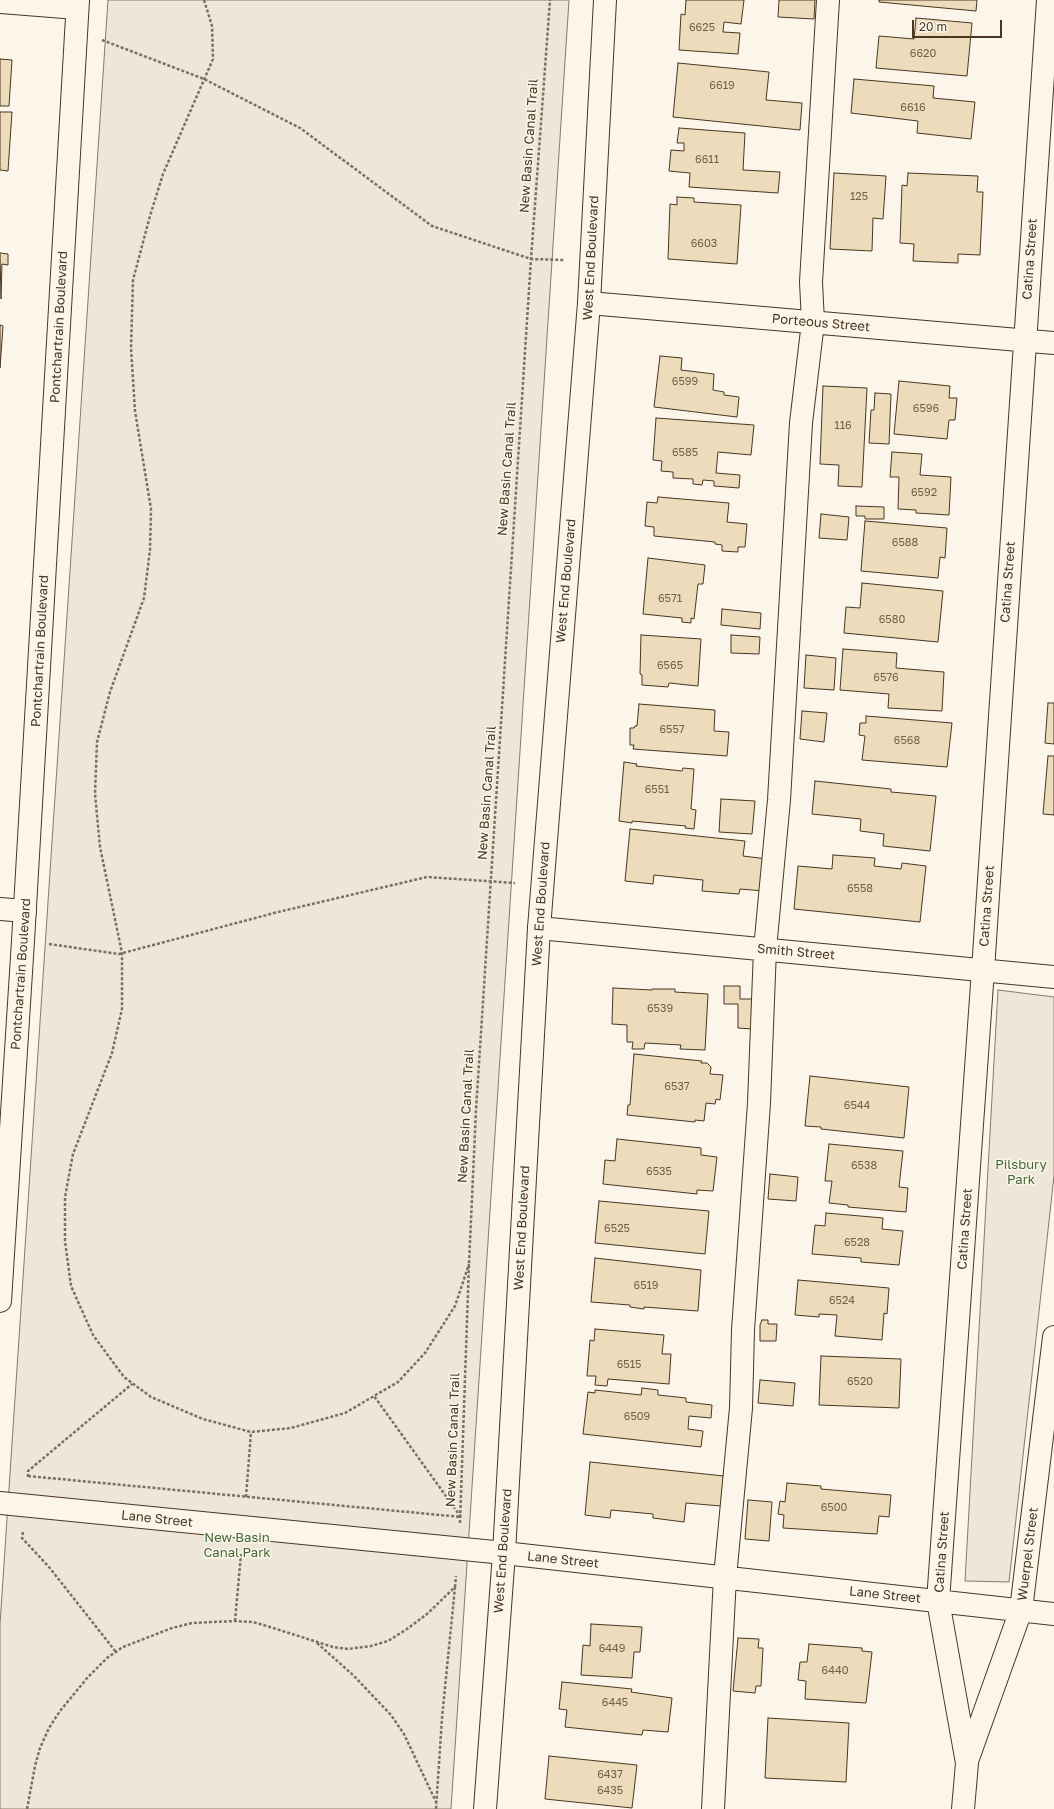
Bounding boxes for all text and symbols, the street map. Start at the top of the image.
scale bar [914,12,1004,38]
text: 20 m [919,19,947,34]
house number: 6625 [689,21,715,35]
house number: 6620 [910,47,936,61]
street label: New Basin Canal Trail [517,78,541,214]
house number: 6619 [709,79,735,93]
house number: 6616 [900,101,926,115]
house number: 6611 [695,153,719,167]
house number: 125 [850,190,868,204]
street label: West End Boulevard [580,195,602,321]
street label: Catina Street [1019,218,1041,300]
house number: 6603 [691,237,717,251]
street label: Pontchartrain Boulevard [47,251,71,403]
street label: Porteous Street [771,311,871,335]
house number: 6599 [672,375,698,389]
street label: New Basin Canal Trail [495,401,519,537]
house number: 6596 [913,402,939,416]
house number: 116 [834,419,852,433]
house number: 6585 [672,446,698,460]
house number: 6592 [911,486,937,500]
street label: West End Boulevard [553,518,579,644]
house number: 6588 [892,536,918,550]
street label: Catina Street [997,541,1019,623]
street label: Pontchartrain Boulevard [28,575,52,727]
house number: 6571 [658,592,682,606]
house number: 6580 [879,613,905,627]
house number: 6565 [657,659,683,673]
house number: 6576 [873,671,899,685]
house number: 6557 [659,723,685,737]
street label: New Basin Canal Trail [475,725,499,861]
house number: 6568 [894,734,920,748]
house number: 6551 [645,783,669,797]
street label: West End Boulevard [529,841,553,967]
street label: Catina Street [976,865,998,947]
house number: 6558 [847,882,873,896]
street label: Pontchartrain Boulevard [8,898,34,1050]
street label: Smith Street [756,941,836,963]
house number: 6539 [647,1002,673,1016]
street label: New Basin Canal Trail [455,1048,477,1184]
house number: 6537 [664,1080,690,1094]
house number: 6544 [844,1099,870,1113]
park label: Pilsbury Park [995,1157,1047,1188]
house number: 6538 [851,1159,877,1173]
street label: West End Boulevard [511,1165,533,1291]
house number: 6535 [646,1165,672,1179]
street label: Catina Street [954,1188,976,1270]
house number: 6525 [604,1222,630,1236]
house number: 6528 [844,1236,870,1250]
house number: 6519 [633,1279,659,1293]
house number: 6524 [829,1294,855,1308]
house number: 6515 [617,1358,641,1372]
street label: New Basin Canal Trail [443,1373,463,1507]
house number: 6520 [847,1375,873,1389]
house number: 6509 [624,1410,650,1424]
street label: West End Boulevard [491,1488,515,1614]
house number: 6500 [821,1501,847,1515]
street label: Wuerpel Street [1015,1506,1041,1602]
street label: Lane Street [120,1507,194,1531]
street label: Catina Street [931,1511,953,1593]
park label: New Basin Canal Park [203,1530,271,1561]
street label: Lane Street [526,1548,600,1572]
street label: Lane Street [848,1583,922,1607]
house number: 6449 [599,1642,625,1656]
house number: 6440 [822,1664,848,1678]
house number: 6445 [602,1696,628,1710]
house number: 6437 [597,1768,623,1782]
house number: 6435 [597,1784,623,1798]

